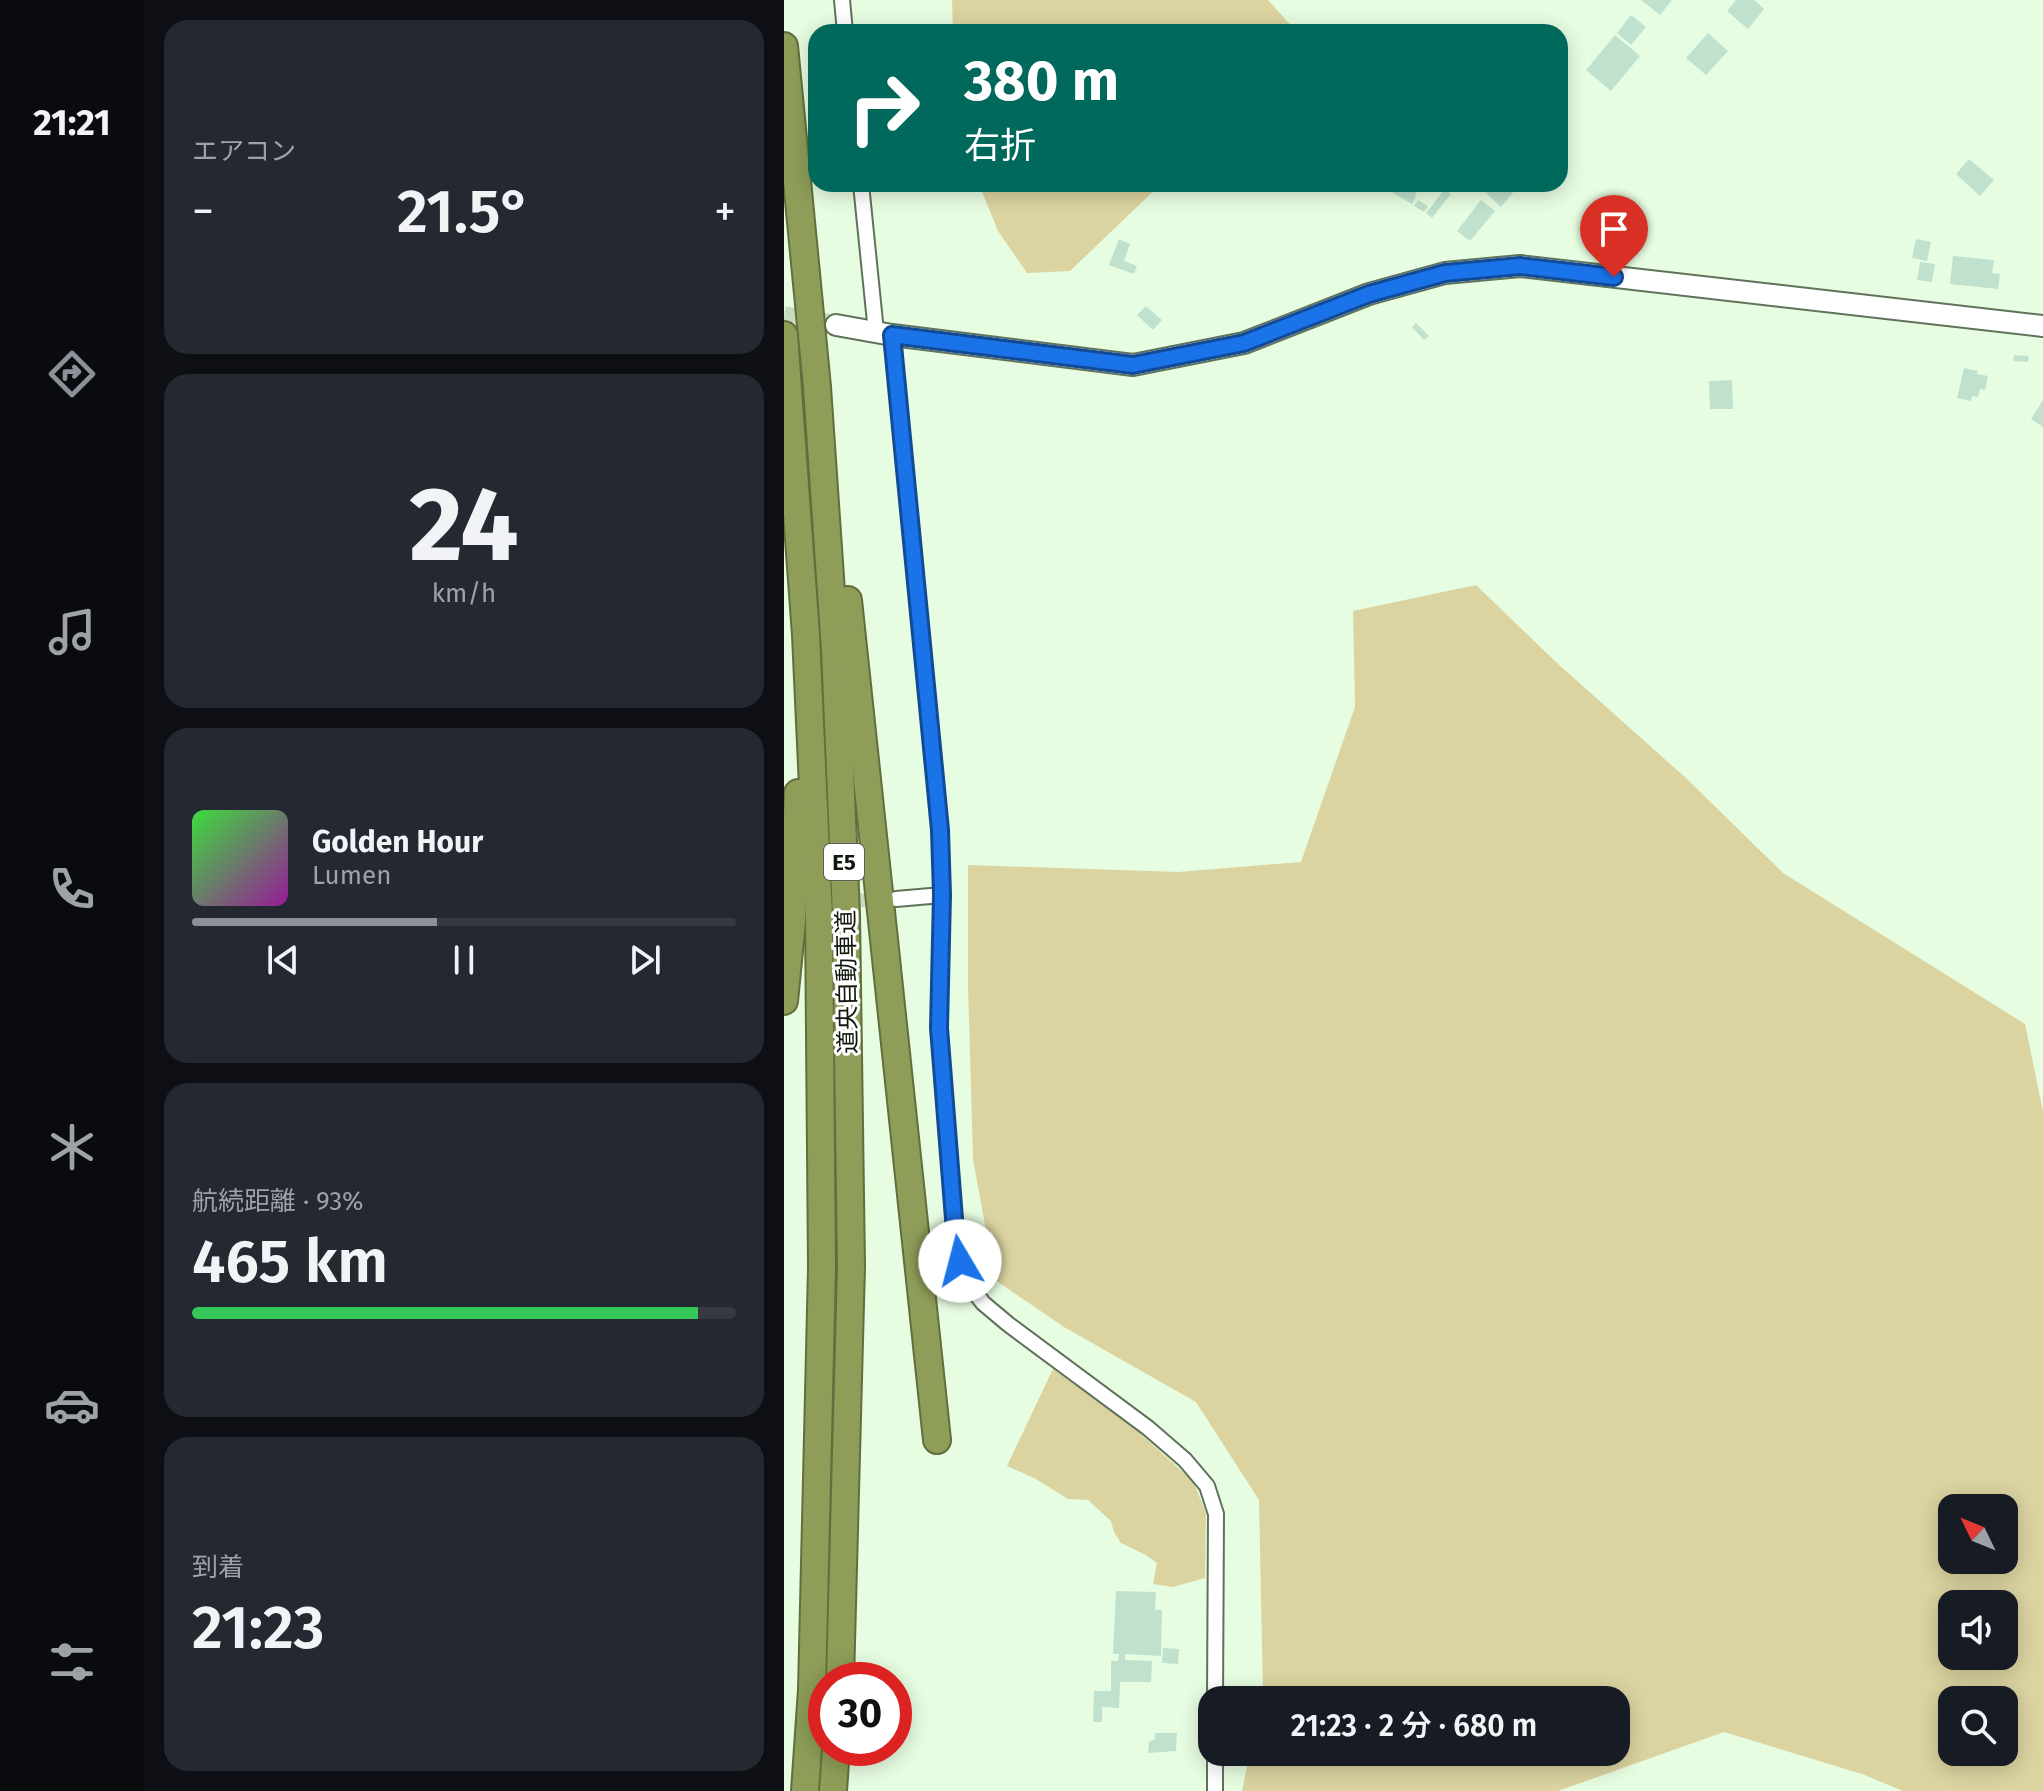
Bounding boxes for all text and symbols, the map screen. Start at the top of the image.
text: 380 m [964,48,1119,115]
icon: right [832,56,936,160]
text: 21:21 [33,101,111,145]
text: 右折 [964,124,1036,168]
text: エアコン [192,136,296,167]
text: 21.5° [397,176,531,248]
text: − [192,185,214,238]
text: + [714,185,736,238]
pin [1580,195,1648,277]
icon: arrive [1592,207,1636,251]
icon: directions [44,346,100,402]
text: 24 [409,463,519,588]
text: km/h [432,578,496,609]
icon: music [44,604,100,660]
text: Golden Hour [312,824,483,860]
road number: E5 [824,844,864,880]
text: Lumen [312,860,391,891]
icon: phone [44,861,100,917]
street label: 道央自動車道 [832,910,862,1054]
icon: previous [261,938,305,982]
icon: pause [442,938,486,982]
icon: next [623,938,667,982]
icon: climate [44,1119,100,1175]
text: 航続距離 · 93% [192,1186,364,1217]
position arrow [918,1219,1002,1303]
text: 465 km [192,1226,388,1298]
icon: car [44,1377,100,1433]
north arrow [1938,1494,2018,1574]
map controls [1938,1494,2018,1766]
text: 到着 [192,1552,244,1583]
button: sound [1938,1590,2018,1670]
text: 21:23 [192,1592,324,1664]
icon: filters [44,1634,100,1690]
speed limit sign: 30 [808,1662,912,1766]
button: search [1938,1686,2018,1766]
text: 21:23 · 2 分 · 680 m [1291,1708,1537,1744]

